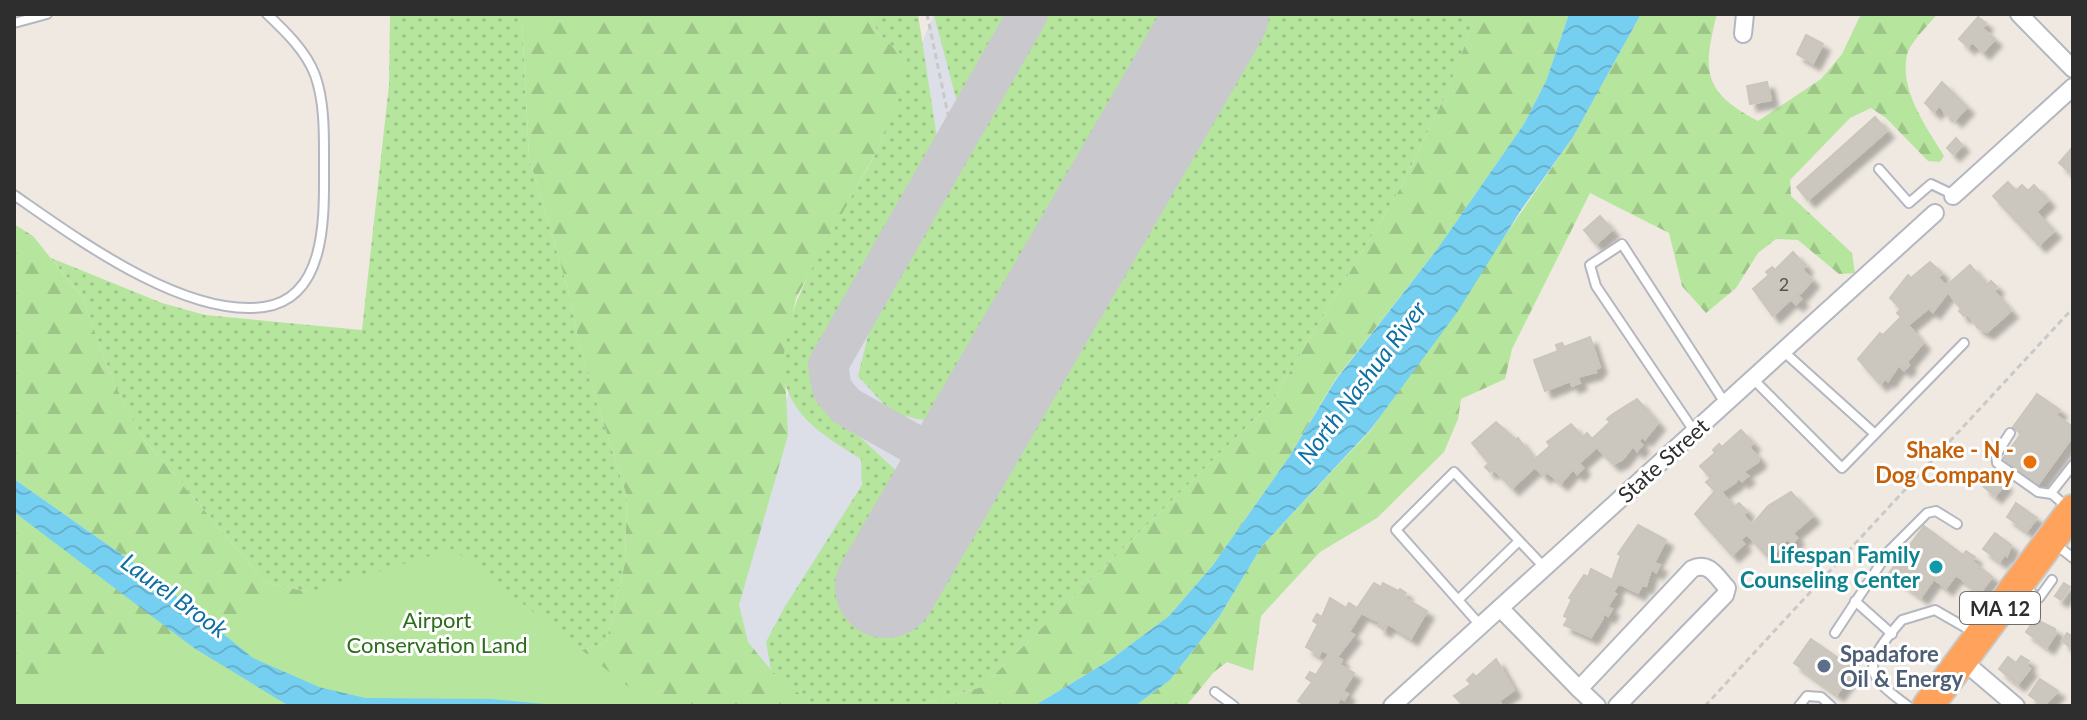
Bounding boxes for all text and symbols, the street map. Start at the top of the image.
house number: 2 [1779,273,1789,295]
water label: North Nashua River [1290,294,1432,469]
street label: State Street [1612,412,1714,508]
place label: Shake - N - Dog Company [1875,436,2014,488]
marker: Shake - N - Dog Company [2021,453,2039,471]
place label: Lifespan Family Counseling Center [1740,541,1921,593]
water label: Laurel Brook [116,547,234,644]
marker: Lifespan Family Counseling Center [1927,558,1945,576]
road number: MA 12 [1960,592,2040,624]
park label: Airport Conservation Land [346,606,528,658]
place label: Spadafore Oil & Energy [1840,640,1964,692]
marker: Spadafore Oil & Energy [1815,657,1833,675]

